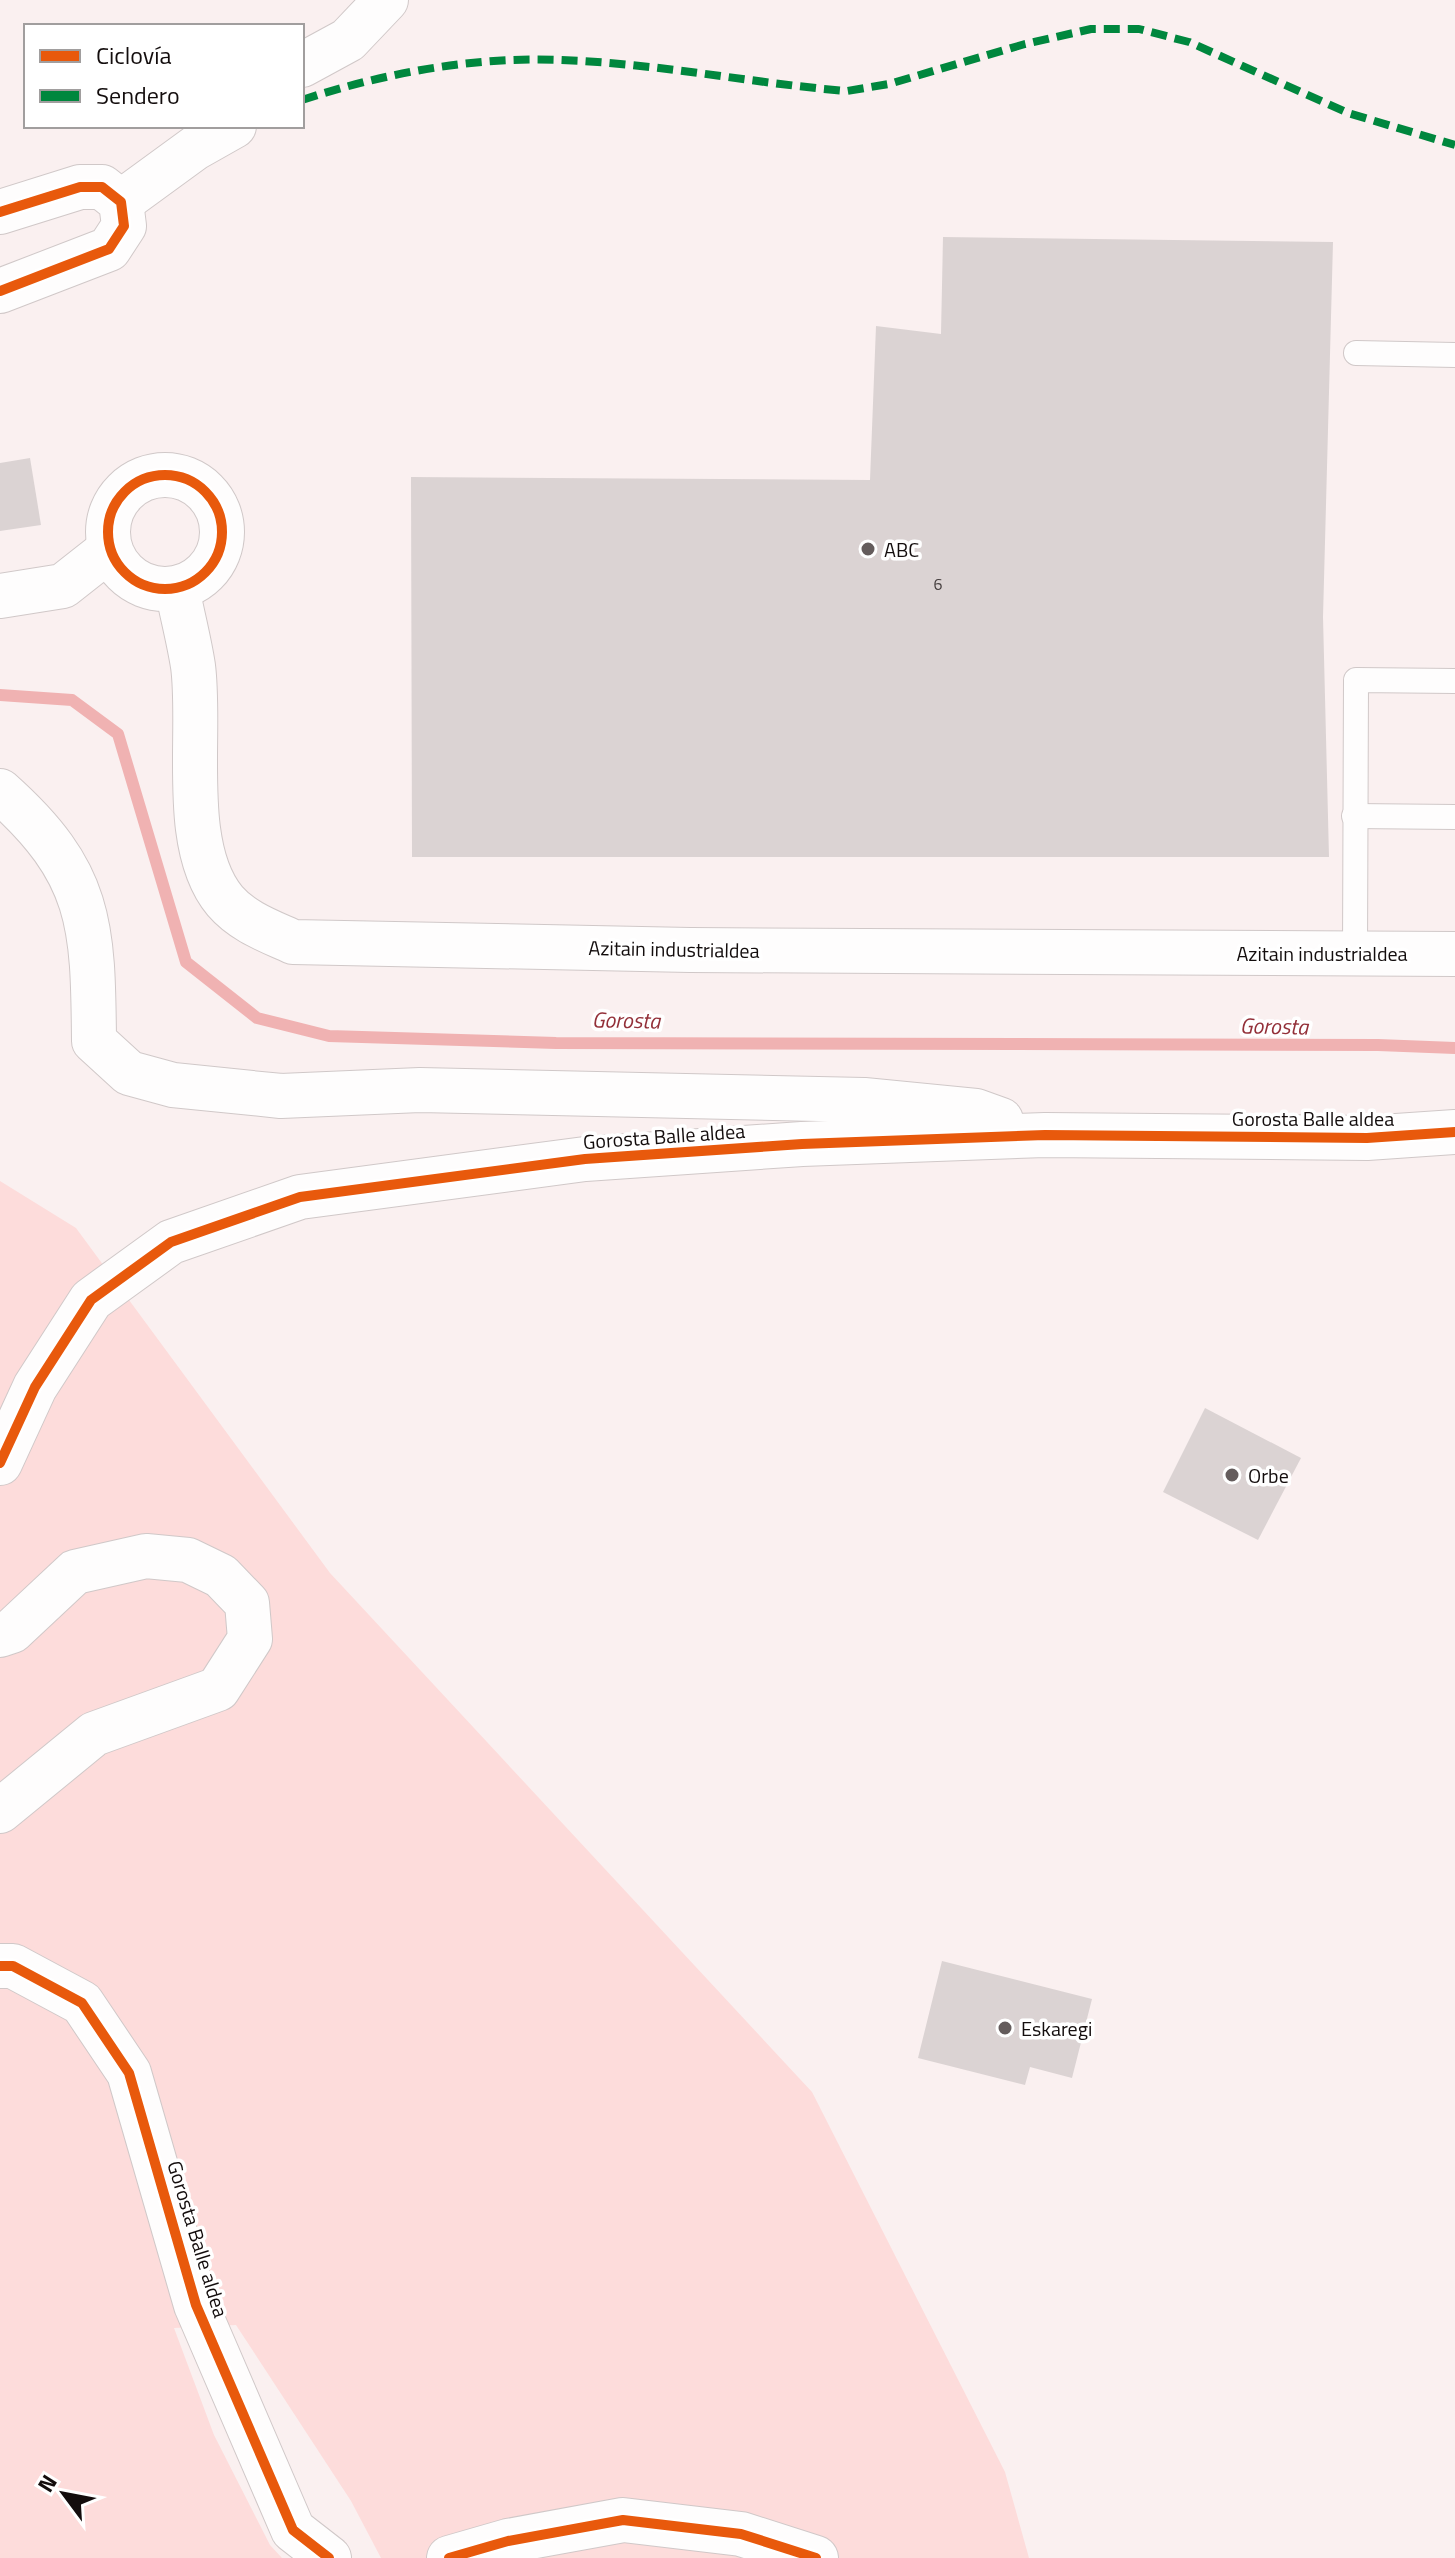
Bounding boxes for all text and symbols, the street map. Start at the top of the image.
legend [24,24,304,128]
text: Ciclovía [96,37,172,73]
text: Sendero [96,77,180,113]
place label: ABC [884,534,919,565]
marker: ABC [859,540,877,558]
house number: 6 [934,572,943,596]
street label: Azitain industrialdea [588,932,760,966]
street label: Azitain industrialdea [1236,938,1408,969]
water label: Gorosta [591,1002,663,1038]
water label: Gorosta [1239,1008,1311,1044]
street label: Gorosta Balle aldea [1232,1103,1394,1134]
street label: Gorosta Balle aldea [582,1115,746,1157]
place label: Orbe [1248,1460,1289,1491]
marker: Orbe [1223,1466,1241,1484]
place label: Eskaregi [1021,2013,1092,2044]
marker: Eskaregi [996,2019,1014,2037]
street label: Gorosta Balle aldea [159,2157,237,2321]
north arrow [24,2454,104,2534]
text: N [29,2468,65,2499]

